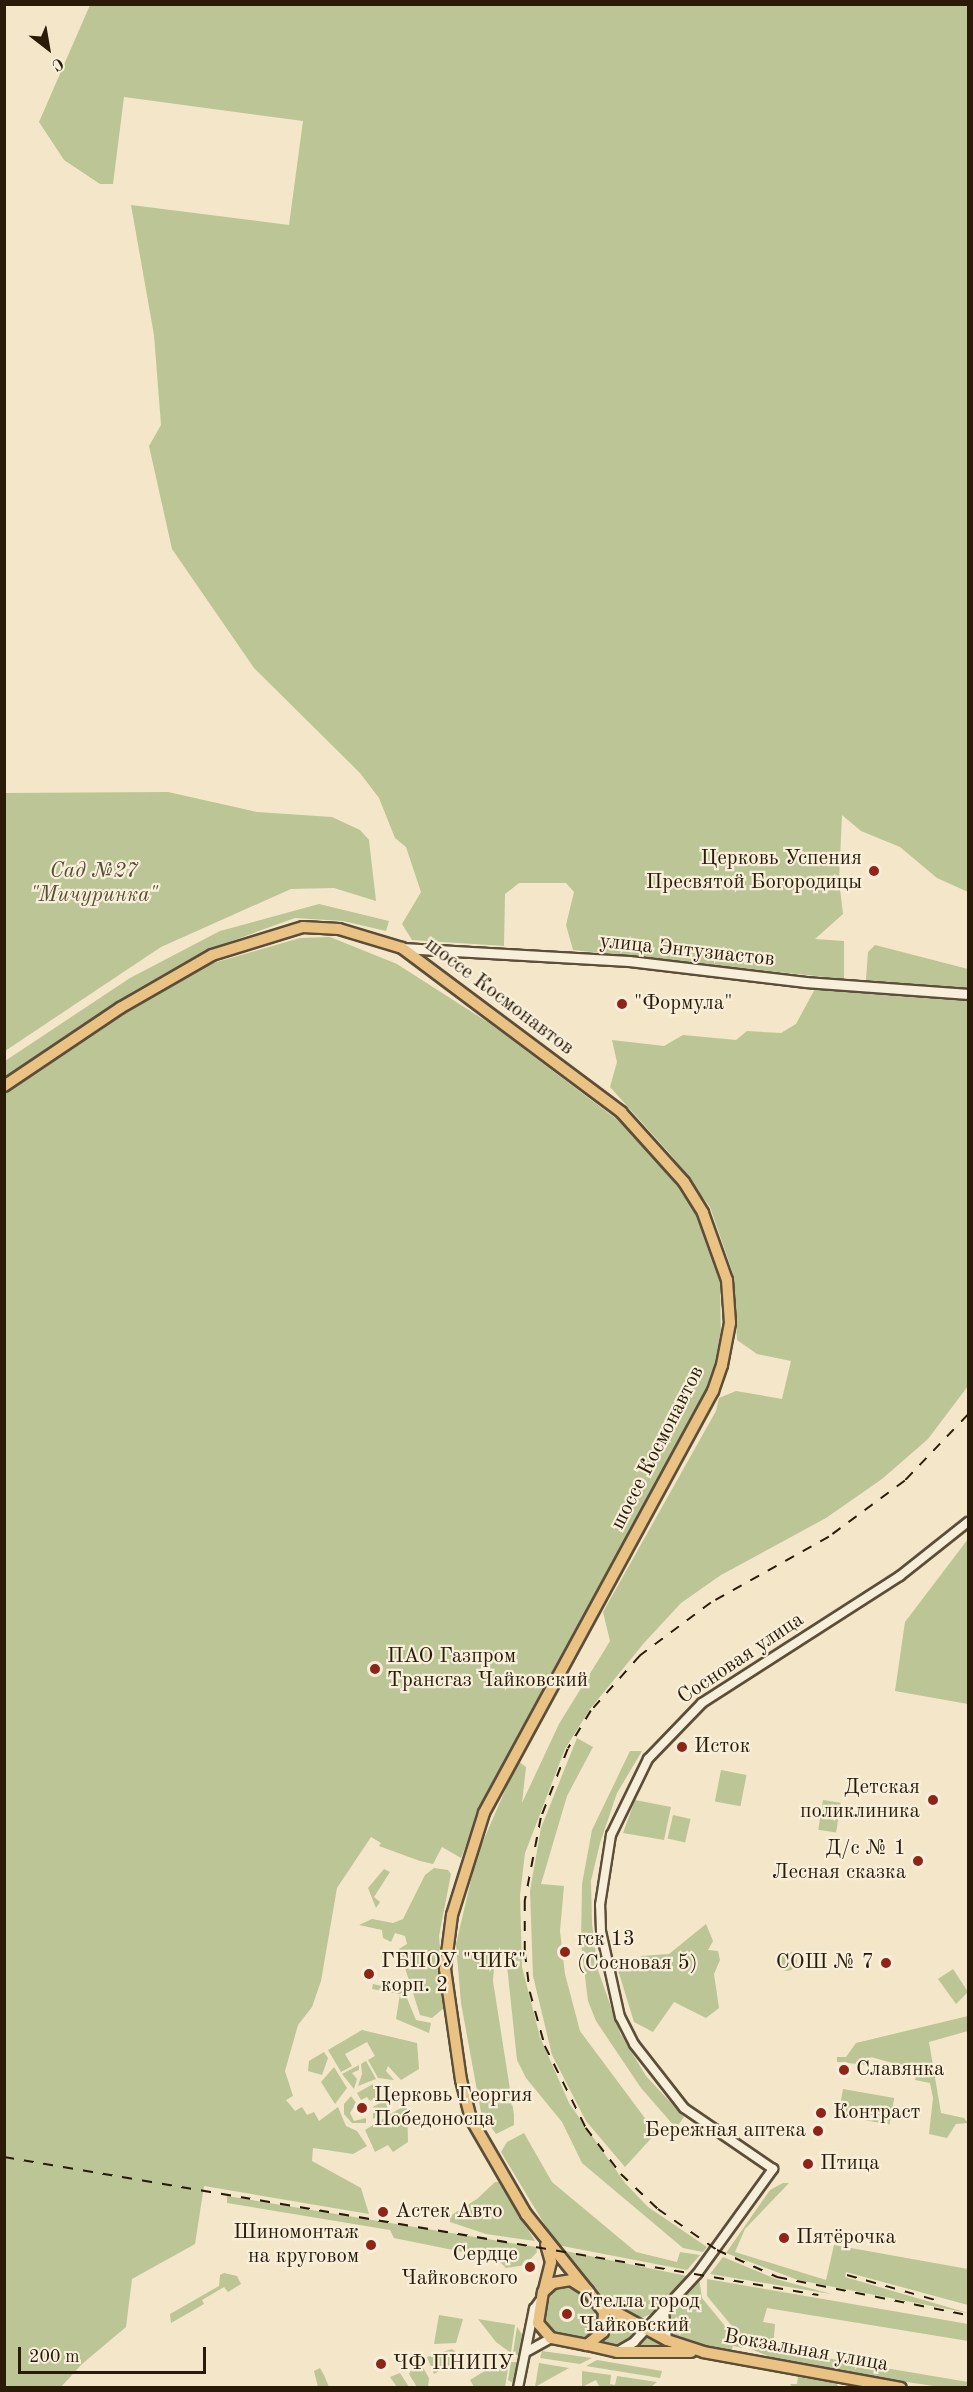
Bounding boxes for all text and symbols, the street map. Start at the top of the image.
north arrow [18,18,78,78]
text: С [49,54,66,73]
place label: Церковь Успения Пресвятой Богородицы [646,846,862,896]
park label: Сад №27 "Мичуринка" [30,859,158,909]
marker: Церковь Успения Пресвятой Богородицы [867,864,881,878]
street label: улица Энтузиастов [598,929,776,973]
street label: шоссе Космонавтов [420,933,578,1061]
place label: "Формула" [634,991,732,1017]
marker: "Формула" [615,997,629,1011]
street label: шоссе Космонавтов [606,1362,710,1534]
street label: Сосновая улица [673,1608,809,1710]
place label: ПАО Газпром Трансгаз Чайковский [387,1644,588,1694]
marker: ПАО Газпром Трансгаз Чайковский [368,1662,382,1676]
place label: Исток [694,1734,750,1760]
marker: Исток [675,1740,689,1754]
place label: Детская поликлиника [800,1775,920,1825]
marker: Детская поликлиника [924,1791,942,1809]
place label: Д/с № 1 Лесная сказка [772,1836,906,1886]
marker: Д/с № 1 Лесная сказка [911,1854,925,1868]
place label: гск 13 (Сосновая 5) [577,1927,698,1977]
marker: гск 13 (Сосновая 5) [558,1945,572,1959]
place label: ГБПОУ "ЧИК" корп. 2 [381,1949,526,1999]
place label: СОШ № 7 [776,1950,874,1976]
marker: СОШ № 7 [879,1956,893,1970]
marker: ГБПОУ "ЧИК" корп. 2 [362,1967,376,1981]
place label: Славянка [856,2057,944,2083]
marker: Славянка [837,2063,851,2077]
place label: Церковь Георгия Победоносца [374,2083,533,2133]
place label: Контраст [833,2100,920,2126]
marker: Церковь Георгия Победоносца [355,2101,369,2115]
marker: Контраст [814,2106,828,2120]
place label: Бережная аптека [645,2118,806,2144]
marker: Бережная аптека [811,2124,825,2138]
place label: Птица [820,2151,880,2177]
marker: Птица [801,2157,815,2171]
place label: Астек Авто [395,2199,503,2225]
marker: Астек Авто [376,2205,390,2219]
place label: Шиномонтаж на круговом [233,2220,359,2270]
place label: Пятёрочка [796,2225,896,2251]
marker: Пятёрочка [777,2231,791,2245]
marker: Шиномонтаж на круговом [364,2238,378,2252]
place label: Сердце Чайковского [401,2242,518,2292]
marker: Сердце Чайковского [523,2260,537,2274]
place label: Стелла город Чайковский [579,2289,700,2339]
marker: Стелла город Чайковский [560,2307,574,2321]
street label: Вокзальная улица [722,2324,890,2378]
scale bar [21,2335,208,2373]
text: 200 m [29,2348,80,2366]
place label: ЧФ ПНИПУ [393,2351,514,2377]
marker: ЧФ ПНИПУ [374,2357,388,2371]

